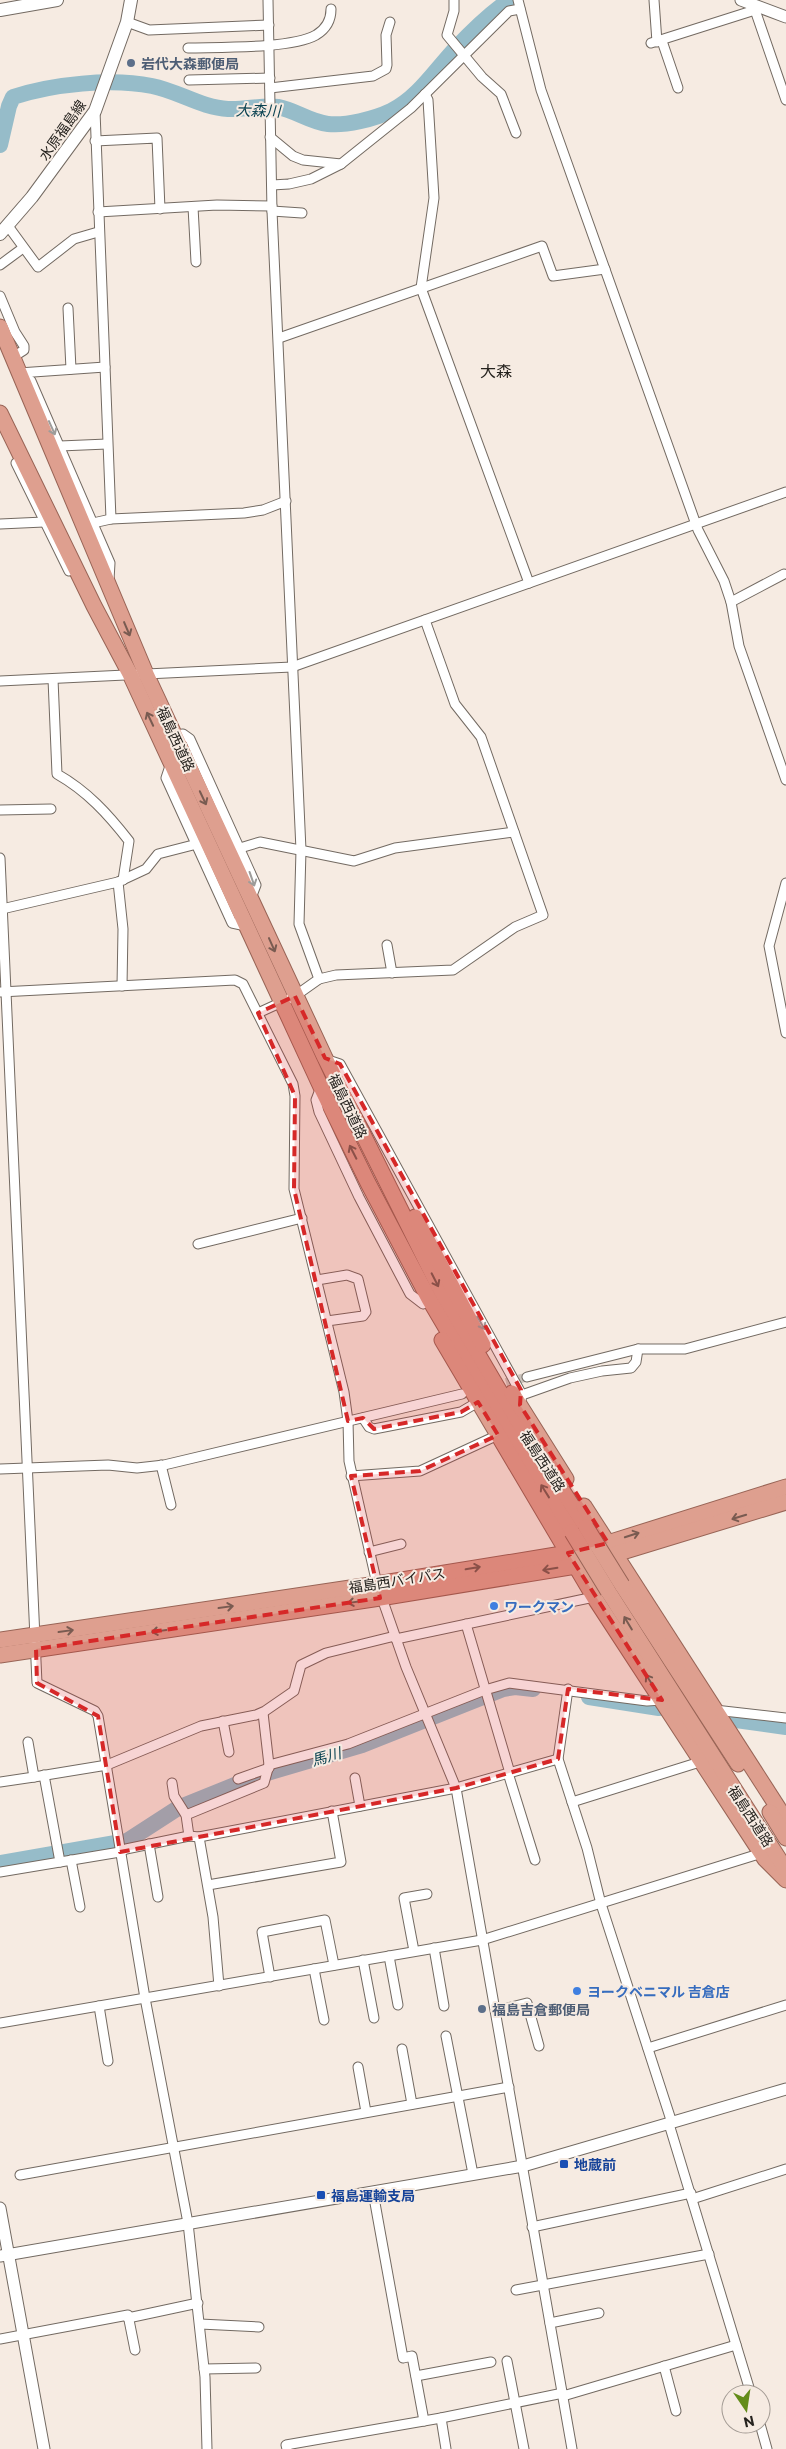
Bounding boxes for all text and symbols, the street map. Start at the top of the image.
place label: 岩代大森郵便局 [141,55,239,72]
marker: 岩代大森郵便局 [125,57,137,69]
street label: 水原福島線 [35,96,89,164]
water label: 大森川 [235,101,283,119]
district label: 大森 [480,361,512,380]
one-way arrow [48,420,58,435]
one-way arrow [123,621,132,636]
street label: 福島西道路 [154,704,198,774]
one-way arrow [145,712,155,727]
one-way arrow [199,790,208,805]
one-way arrow [248,871,258,887]
one-way arrow [268,937,277,952]
street label: 福島西道路 [325,1071,371,1141]
one-way arrow [348,1145,357,1160]
one-way arrow [431,1272,441,1287]
one-way arrow [477,1315,487,1330]
street label: 福島西道路 [517,1427,569,1495]
one-way arrow [540,1485,550,1499]
one-way arrow [732,1512,748,1522]
one-way arrow [624,1530,639,1539]
one-way arrow [465,1562,481,1572]
street label: 福島西バイパス [347,1564,447,1596]
one-way arrow [542,1565,558,1575]
one-way arrow [347,1597,363,1607]
place label: ワークマン [504,1598,574,1615]
marker: ワークマン [488,1600,500,1612]
one-way arrow [218,1601,234,1611]
one-way arrow [622,1616,632,1630]
one-way arrow [57,1625,73,1635]
one-way arrow [152,1626,168,1636]
one-way arrow [645,1675,655,1689]
water label: 馬川 [309,1743,345,1769]
street label: 福島西道路 [725,1782,777,1850]
place label: ヨークベニマル 吉倉店 [587,1983,730,2000]
marker: ヨークベニマル 吉倉店 [571,1985,583,1997]
place label: 福島吉倉郵便局 [492,2001,590,2018]
marker: 福島吉倉郵便局 [476,2003,488,2015]
place label: 地蔵前 [574,2156,616,2173]
marker: 地蔵前 [558,2158,570,2170]
place label: 福島運輸支局 [331,2187,415,2204]
marker: 福島運輸支局 [315,2189,327,2201]
north arrow [721,2384,771,2434]
text: N [742,2413,756,2432]

